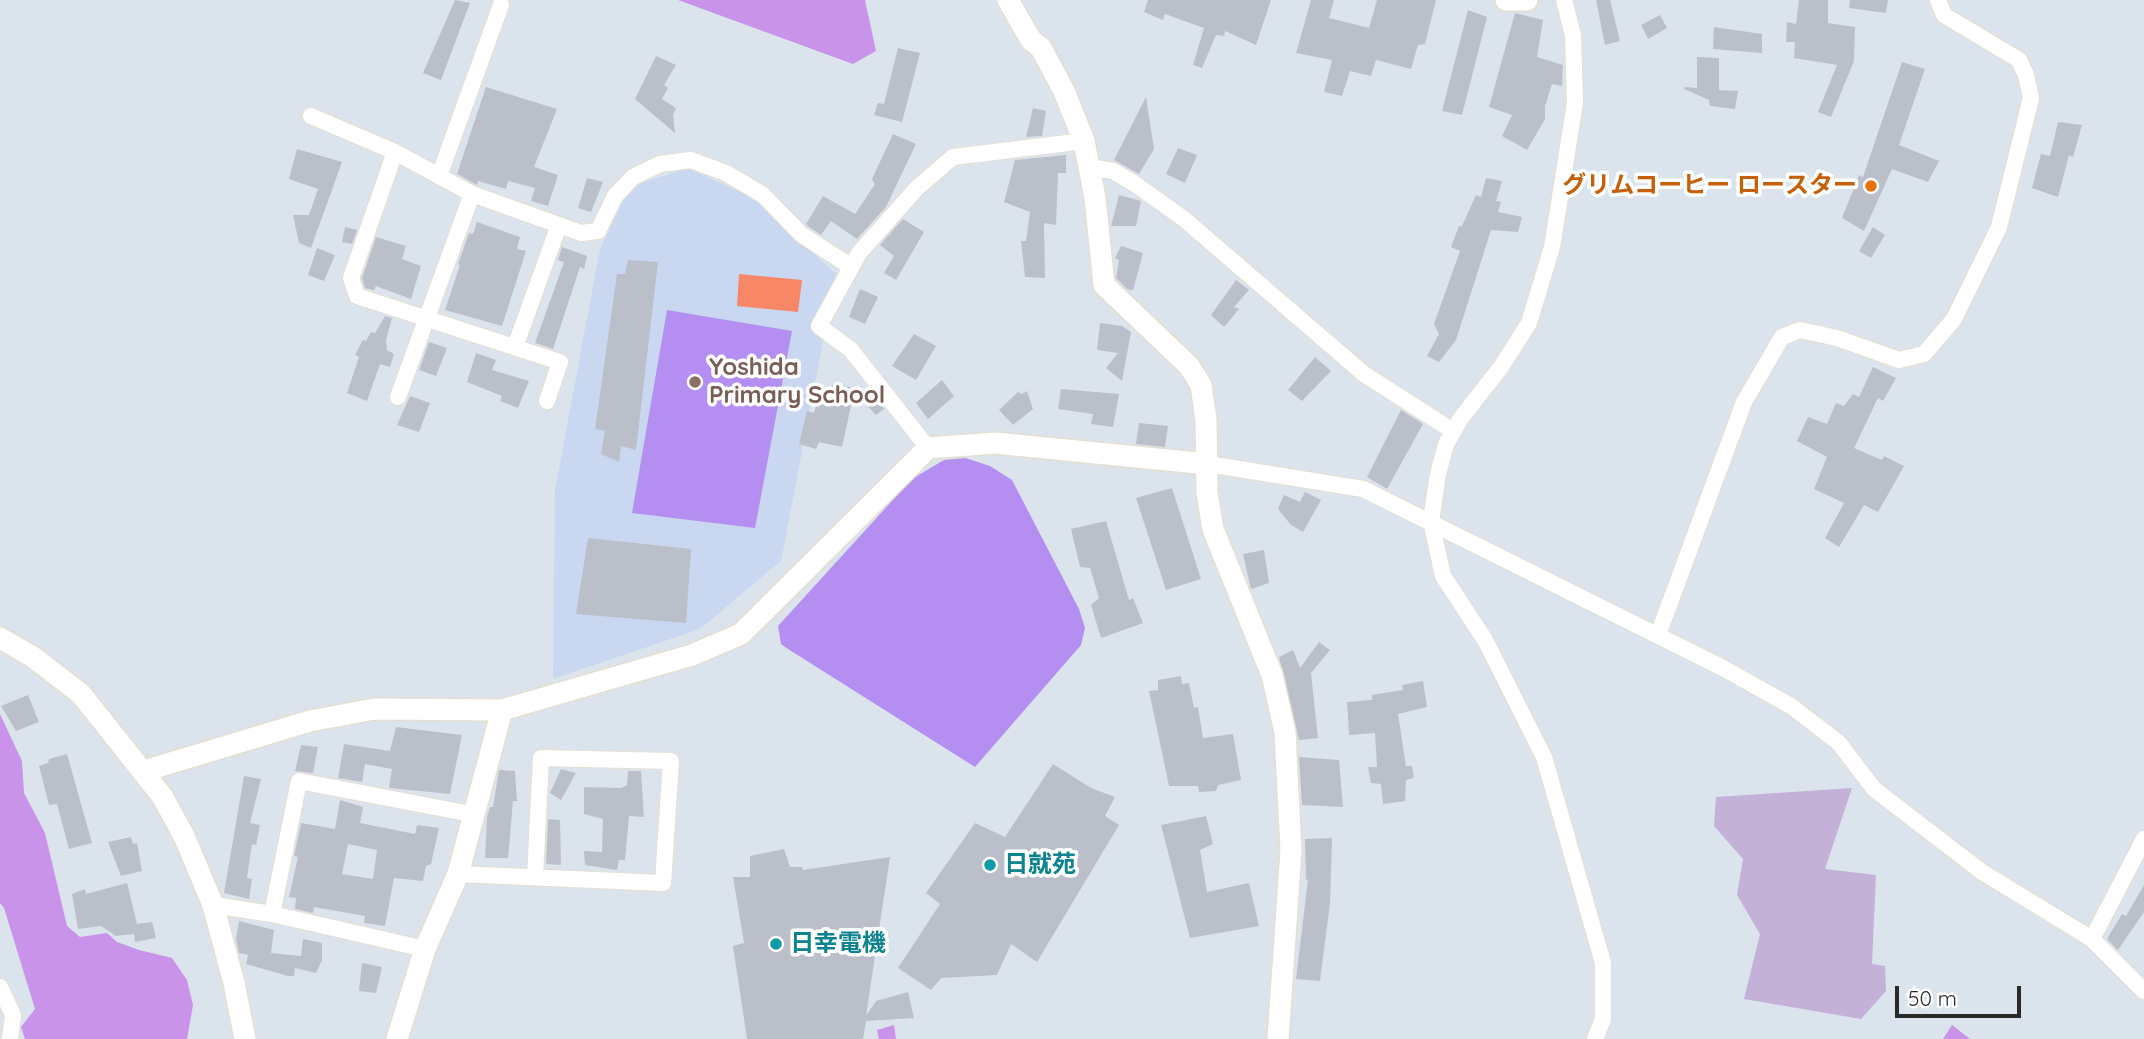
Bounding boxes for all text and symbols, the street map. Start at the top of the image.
place label: グリムコーヒー ロースター [1562,172,1857,200]
marker: グリムコーヒー ロースター [1863,178,1879,194]
place label: Yoshida Primary School [709,354,885,410]
marker: Yoshida Primary School [687,374,703,390]
place label: 日就苑 [1004,851,1076,879]
marker: 日就苑 [982,857,998,873]
place label: 日幸電機 [790,930,886,958]
marker: 日幸電機 [768,936,784,952]
scale bar [1899,972,2025,1016]
text: 50 m [1908,985,1957,1011]

